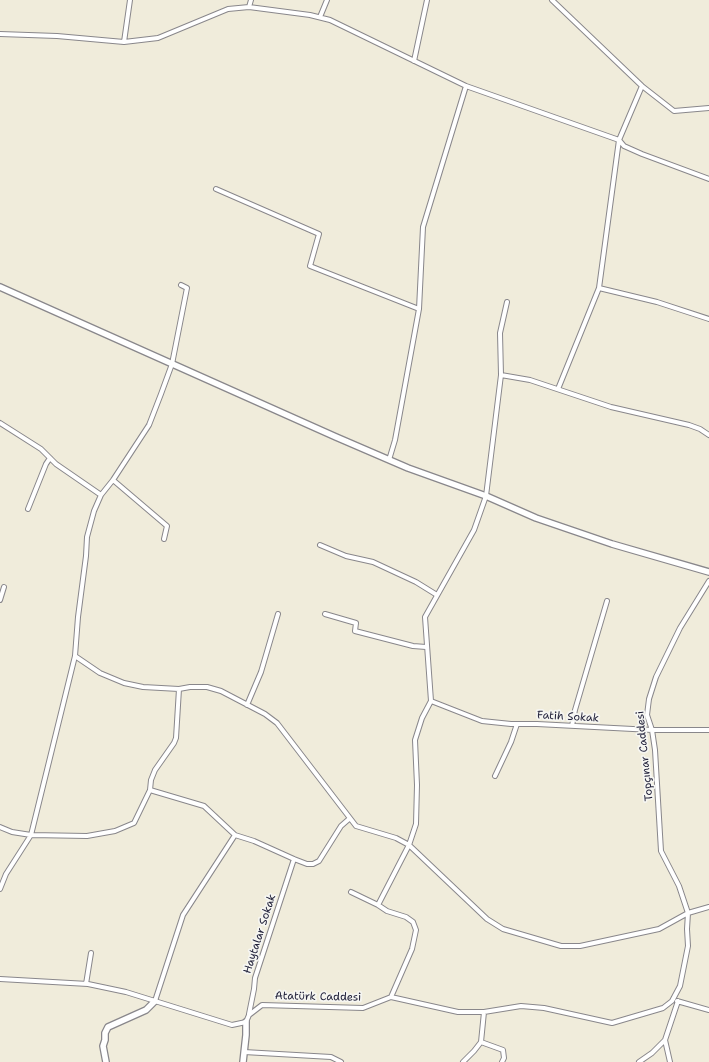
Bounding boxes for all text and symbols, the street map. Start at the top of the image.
street label: Fatih Sokak [537,709,599,725]
street label: Topçınar Caddesi [634,710,656,802]
street label: Haytalar Sokak [241,893,279,975]
street label: Atatürk Caddesi [275,990,361,1004]

